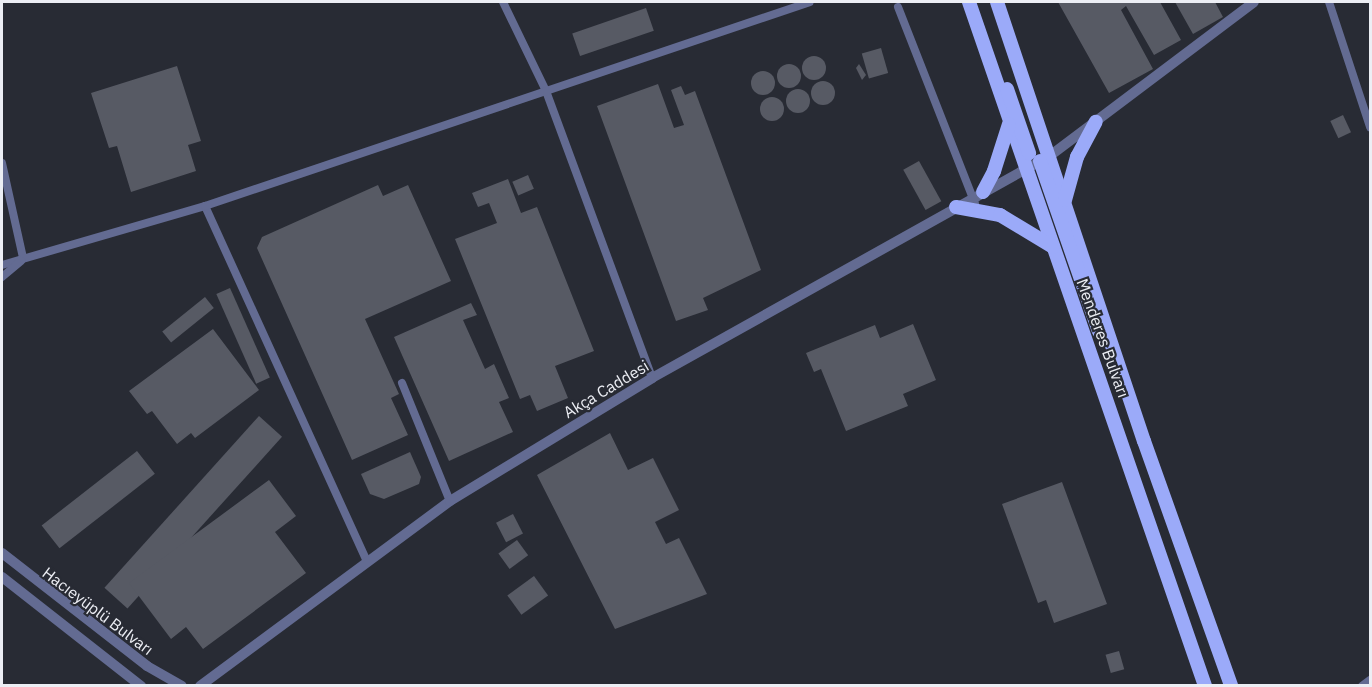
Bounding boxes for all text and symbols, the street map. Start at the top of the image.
street label: Menderes Bulvarı [1073,276,1133,400]
street label: Akça Caddesi [560,356,652,422]
street label: Hacıeyüplü Bulvarı [39,563,157,659]

